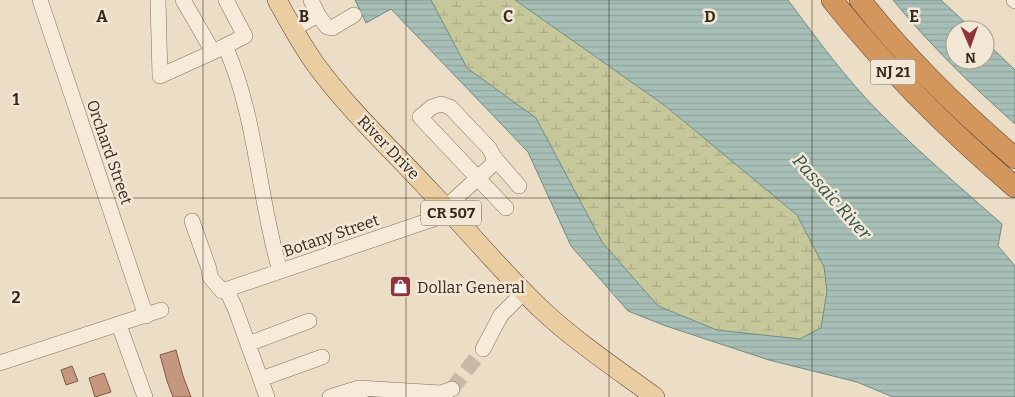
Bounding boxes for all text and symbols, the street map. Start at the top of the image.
text: A [96,7,108,26]
text: B [299,7,309,26]
text: C [503,7,513,26]
text: D [704,7,716,26]
text: E [909,7,919,26]
north arrow [945,20,995,70]
text: N [965,49,976,66]
road number: NJ 21 [870,60,916,84]
text: 1 [13,90,20,109]
street label: Orchard Street [83,97,136,207]
street label: River Drive [354,111,424,183]
water label: Passaic River [788,150,876,245]
road number: CR 507 [421,200,481,226]
street label: Botany Street [281,210,382,261]
shop icon: Dollar General [389,275,413,299]
place label: Dollar General [417,278,525,297]
text: 2 [11,288,21,307]

